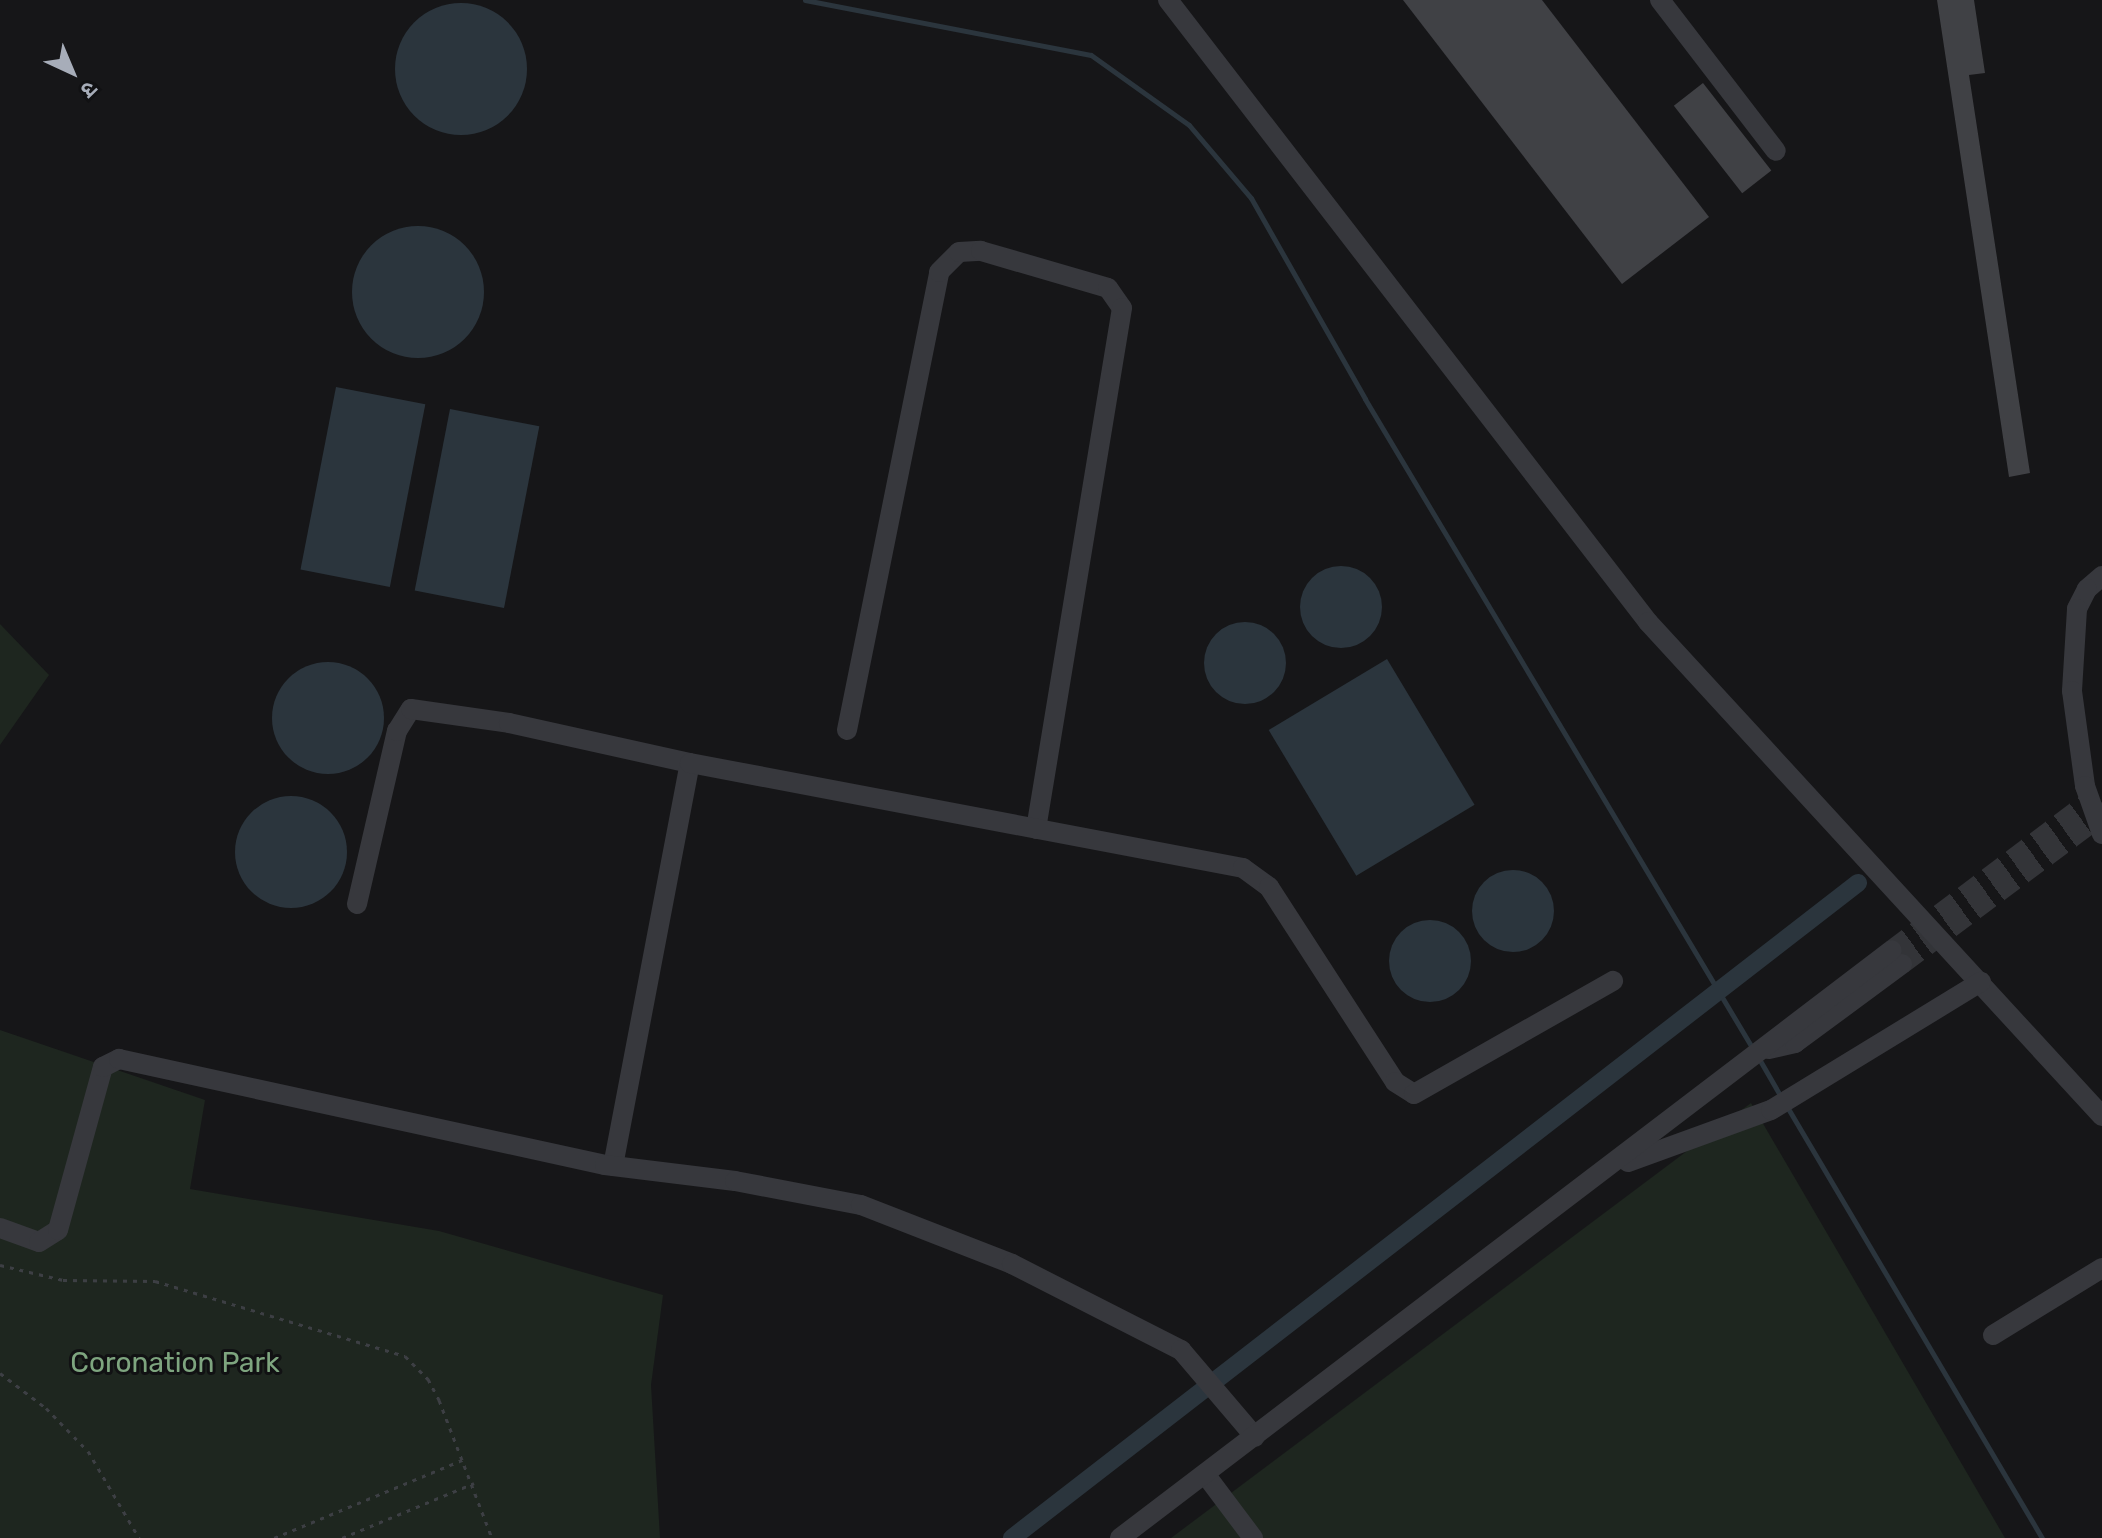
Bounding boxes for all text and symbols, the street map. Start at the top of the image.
north arrow [32,32,112,112]
text: उ [75,75,103,104]
park label: Coronation Park [70,1346,280,1380]

